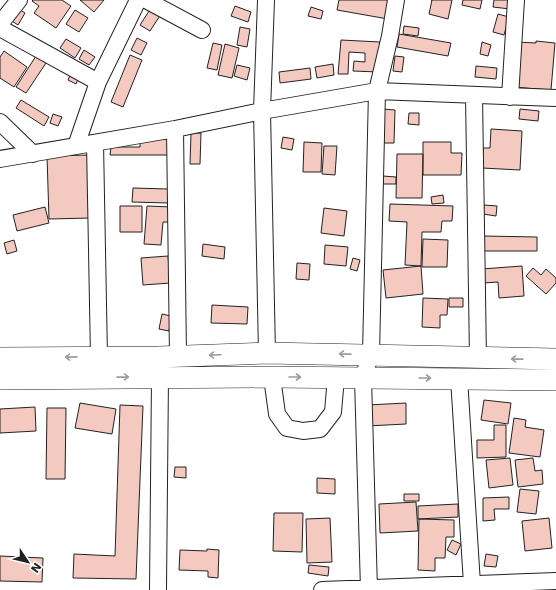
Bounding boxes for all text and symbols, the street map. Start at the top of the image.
one-way arrow [339,350,352,358]
one-way arrow [209,351,222,358]
one-way arrow [65,354,78,361]
one-way arrow [511,355,524,362]
one-way arrow [288,373,301,381]
one-way arrow [116,374,129,381]
one-way arrow [418,374,431,382]
north arrow [8,542,48,582]
text: N [28,560,44,575]

